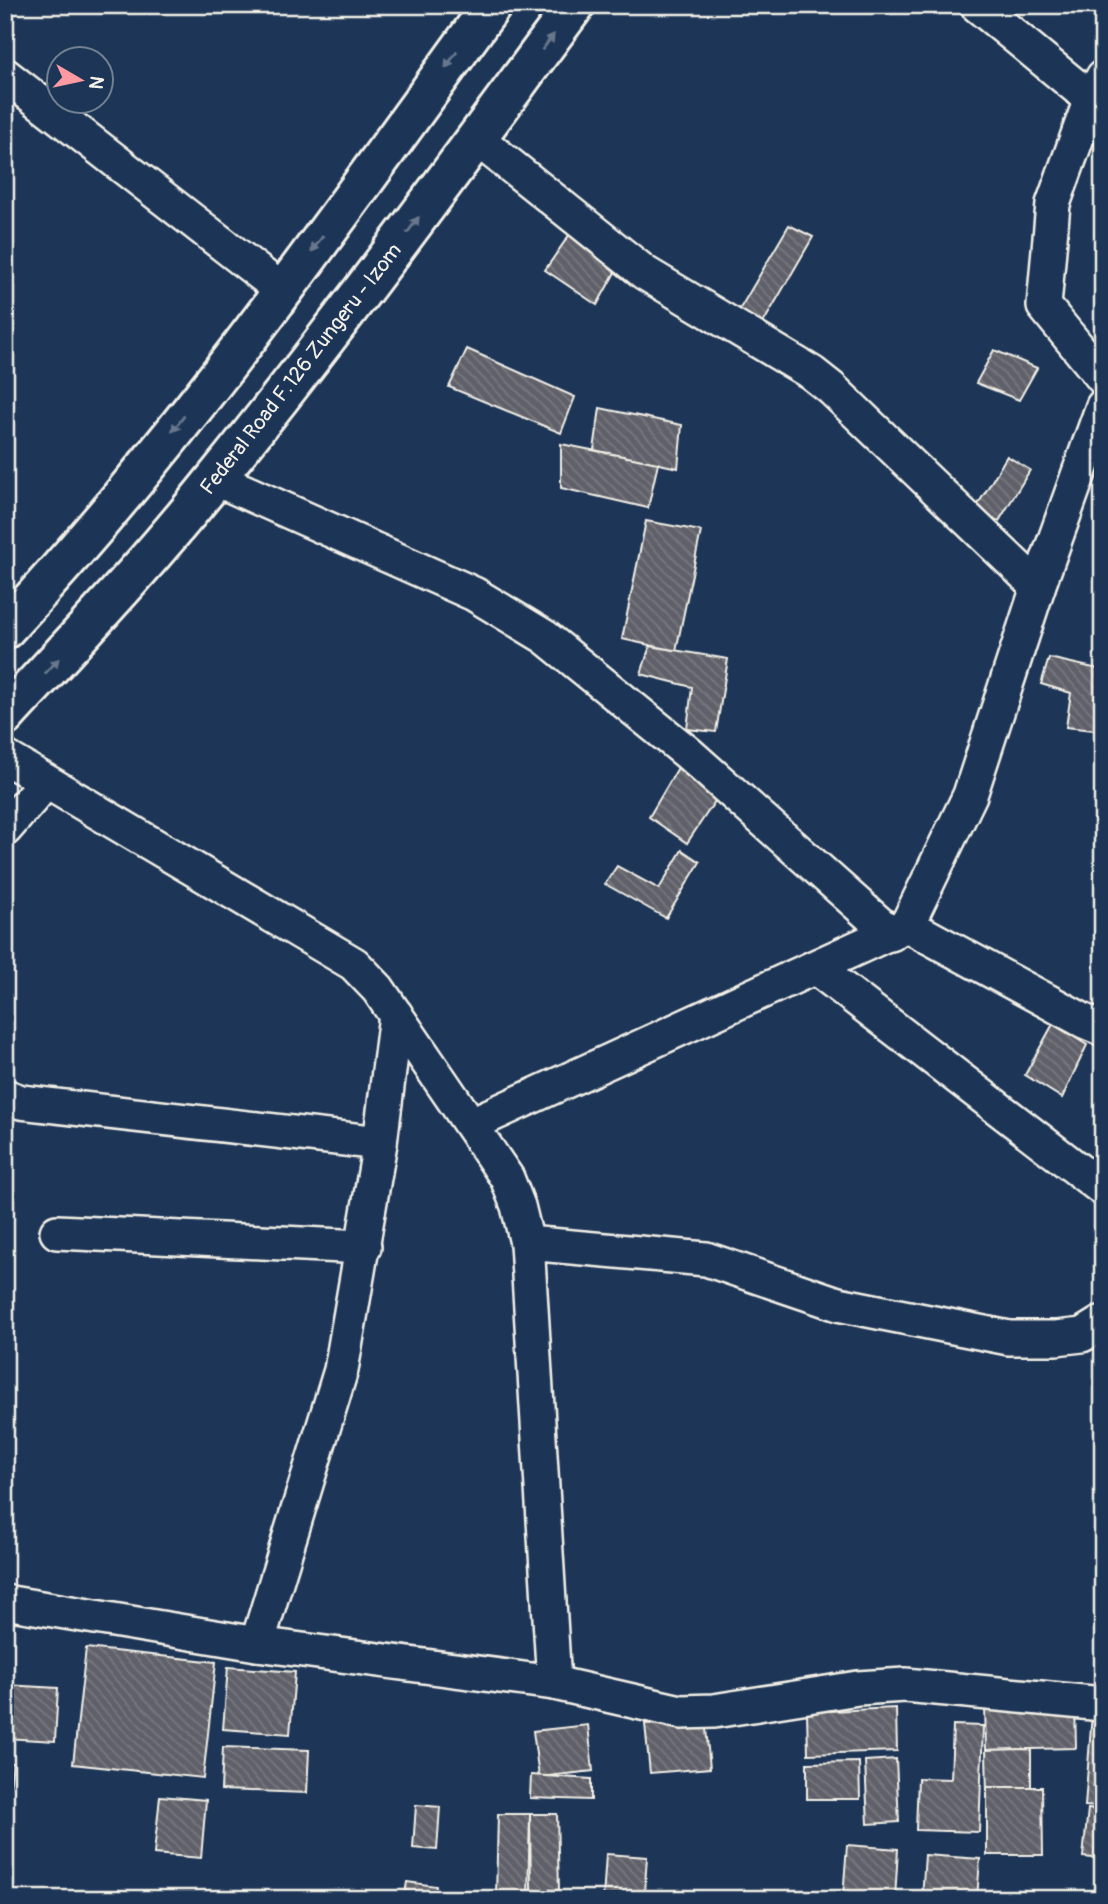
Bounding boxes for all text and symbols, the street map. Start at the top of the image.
one-way arrow [541,33,555,51]
north arrow [46,46,116,116]
one-way arrow [444,51,459,69]
text: N [83,74,109,91]
one-way arrow [406,216,420,234]
one-way arrow [311,235,325,253]
street label: Federal Road F.126 Zungeru - Izom [194,238,408,500]
one-way arrow [171,415,186,433]
one-way arrow [43,658,59,675]

